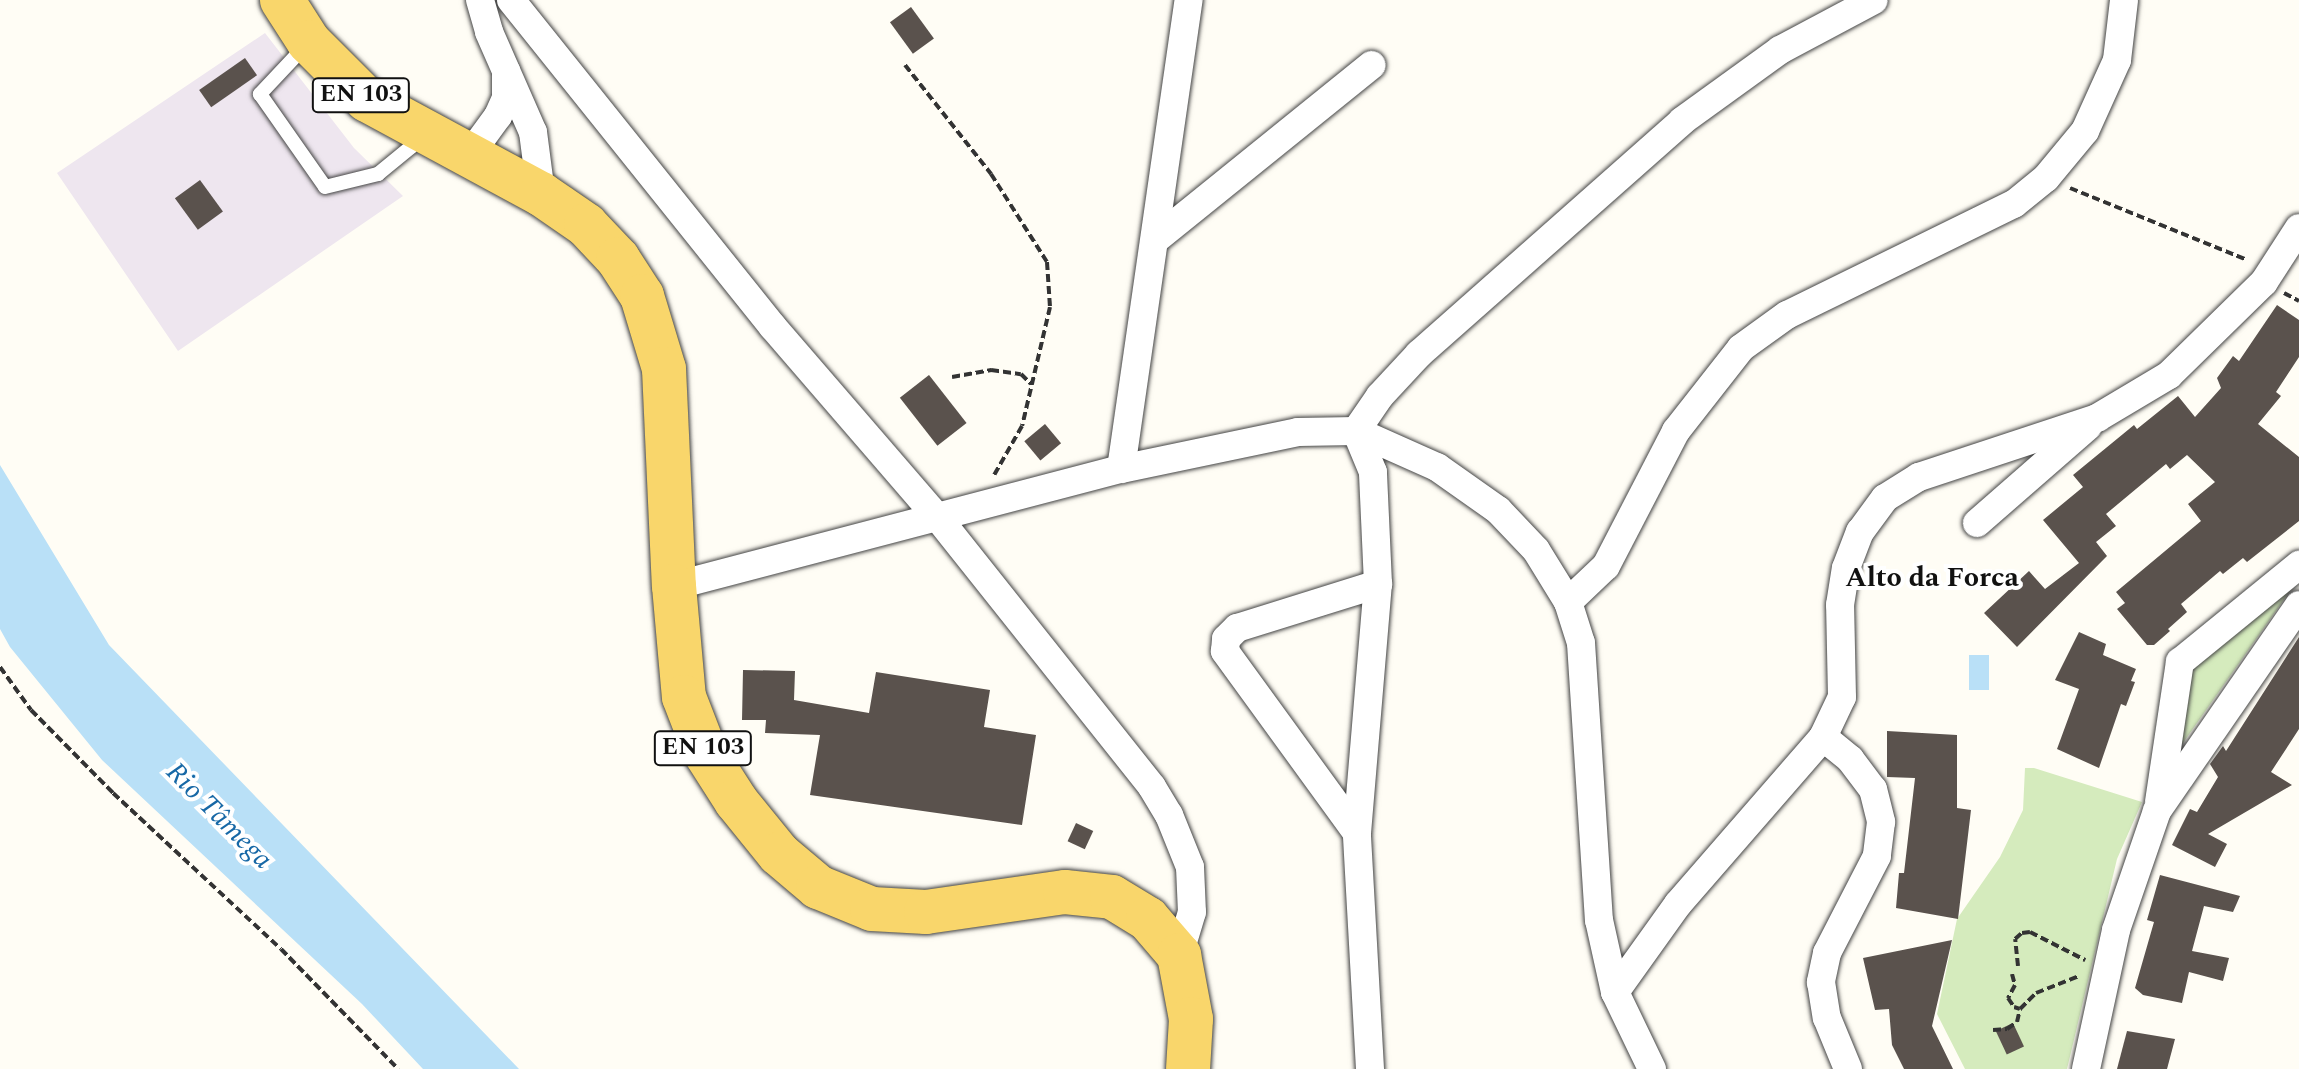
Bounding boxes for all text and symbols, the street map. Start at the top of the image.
road number: EN 103 [311,75,411,115]
district label: Alto da Forca [1845,561,2019,595]
road number: EN 103 [653,728,753,768]
water label: Rio Tâmega [159,756,279,876]

